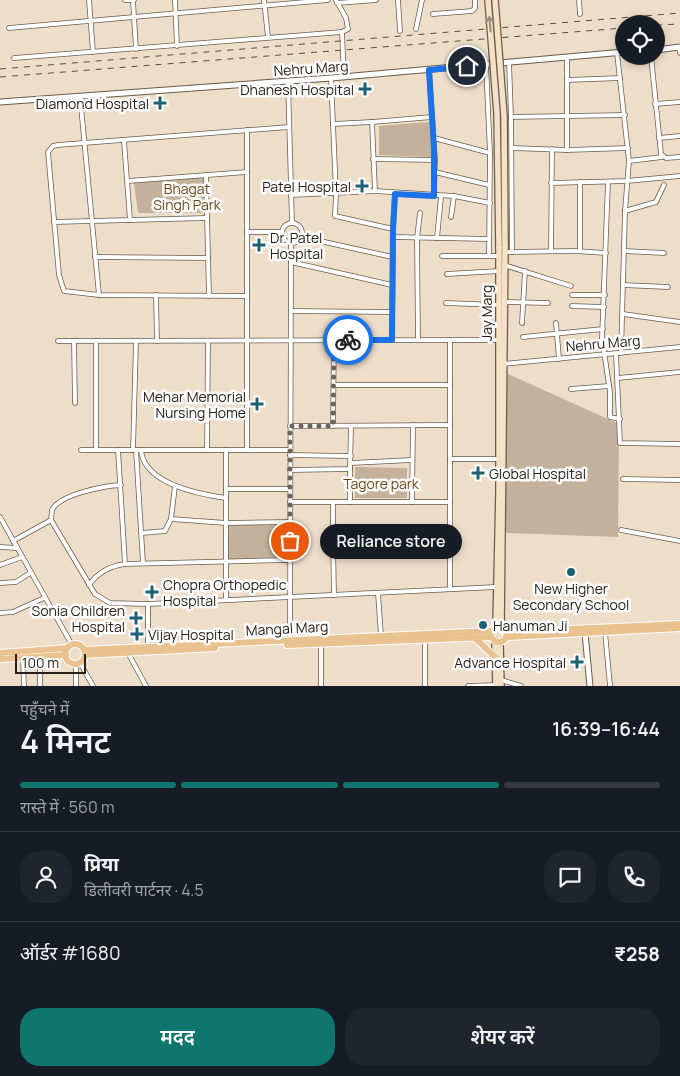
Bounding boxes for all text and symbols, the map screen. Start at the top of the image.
map controls [615,15,665,65]
button: locate [615,15,665,65]
one-way arrow [485,16,495,32]
pin [446,45,488,87]
icon: home [453,52,481,80]
street label: Nehru Marg [273,56,349,80]
place label: Dhanesh Hospital [240,80,354,99]
marker: Dhanesh Hospital [358,82,372,96]
place label: Diamond Hospital [36,94,149,113]
marker: Diamond Hospital [153,96,167,110]
place label: Patel Hospital [262,177,351,196]
park label: Bhagat Singh Park [153,179,222,214]
marker: Patel Hospital [355,179,369,193]
place label: Dr. Patel Hospital [270,228,323,263]
marker: Dr. Patel Hospital [252,238,266,252]
street label: Jay Marg [477,285,496,341]
courier [323,315,373,365]
icon: bike [334,326,362,354]
street label: Nehru Marg [565,330,641,356]
place label: Mehar Memorial Nursing Home [143,387,246,422]
marker: Mehar Memorial Nursing Home [250,397,264,411]
place label: Global Hospital [489,464,586,483]
marker: Global Hospital [471,466,485,480]
park label: Tagore park [343,474,420,493]
pin [269,520,311,562]
callout: Reliance store [320,524,462,558]
icon: bag [276,527,304,555]
text: Reliance store [336,530,446,552]
marker: New Higher Secondary School [565,566,577,578]
place label: Chopra Orthopedic Hospital [163,575,287,610]
place label: New Higher Secondary School [513,579,629,614]
marker: Chopra Orthopedic Hospital [145,585,159,599]
place label: Sonia Children Hospital [32,601,125,636]
marker: Sonia Children Hospital [129,611,143,625]
street label: Mangal Marg [245,616,329,640]
place label: Hanuman Ji [493,616,568,635]
marker: Hanuman Ji [477,619,489,631]
place label: Vijay Hospital [148,625,234,644]
marker: Vijay Hospital [130,627,144,641]
scale bar [15,651,86,674]
text: 100 m [22,653,59,672]
place label: Advance Hospital [454,653,566,672]
marker: Advance Hospital [570,655,584,669]
text: पहुँचने में [20,698,69,720]
text: 16:39–16:44 [552,716,660,742]
text: 4 मिनट [20,719,111,763]
text: रास्ते में · 560 m [20,796,115,818]
button: person [20,851,72,903]
text: प्रिया [84,851,119,877]
button: chat [544,851,596,903]
button: phone [608,851,660,903]
text: डिलीवरी पार्टनर · 4.5 [84,879,204,901]
text: ऑर्डर #1680 [20,940,120,966]
text: ₹258 [614,941,660,967]
button: मदद [20,1008,335,1066]
button: शेयर करें [345,1008,660,1066]

